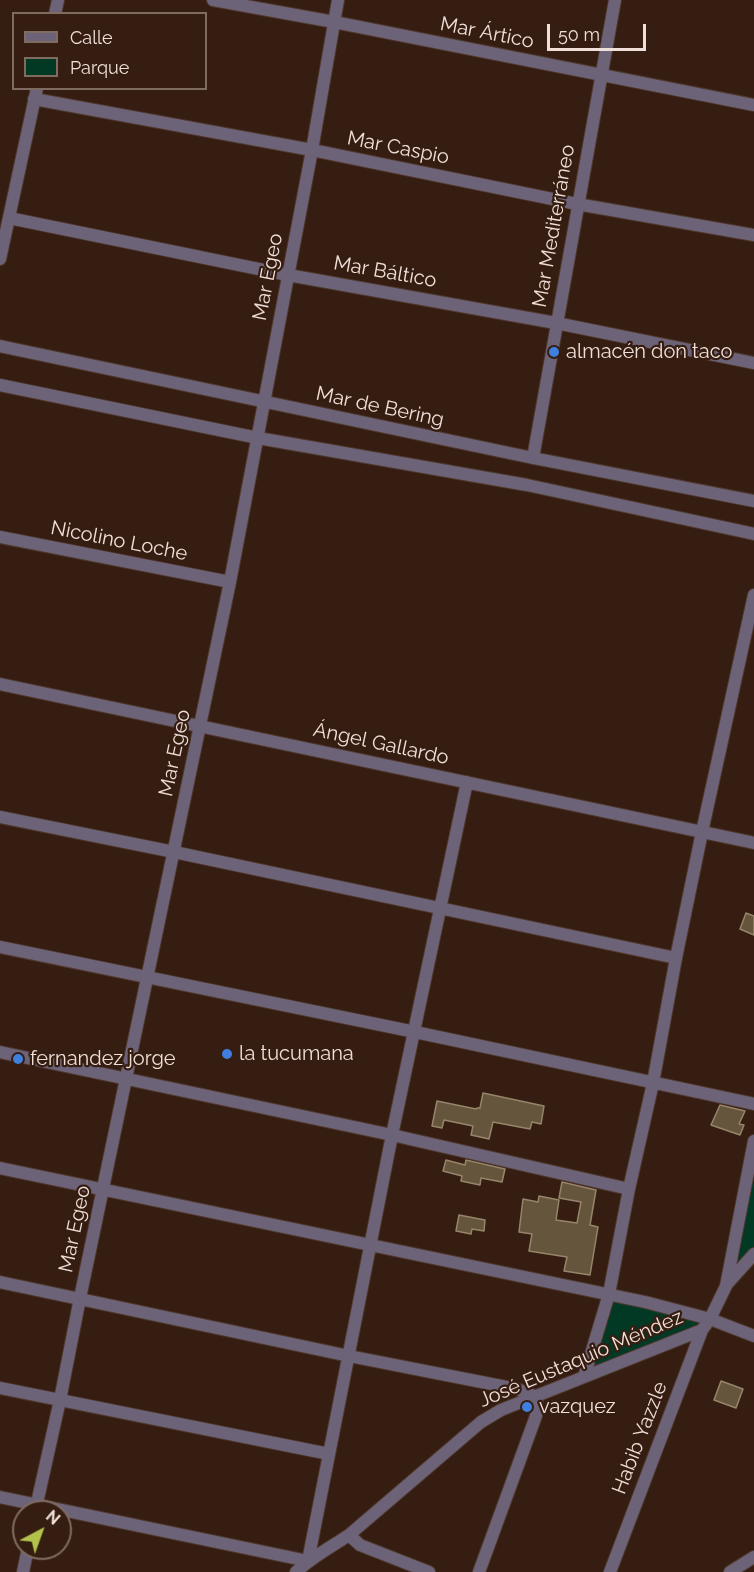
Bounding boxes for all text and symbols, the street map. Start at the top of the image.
legend [12,12,207,90]
street label: Mar Ártico [438,12,536,54]
scale bar [550,12,649,50]
text: 50 m [558,24,600,45]
text: Calle [70,27,113,48]
text: Parque [70,57,129,78]
street label: Mar Caspio [345,126,451,170]
street label: Mar Mediterráneo [528,143,580,309]
street label: Mar Egeo [248,231,288,323]
street label: Mar Báltico [332,251,438,293]
place label: almacén don taco [566,340,732,364]
marker: almacén don taco [547,345,561,359]
street label: Mar de Bering [314,382,446,432]
street label: Nicolino Loche [49,516,189,566]
street label: Mar Egeo [154,707,196,799]
street label: Ángel Gallardo [311,718,451,770]
place label: la tucumana [239,1042,354,1066]
place label: fernandez jorge [30,1047,175,1071]
marker: la tucumana [220,1047,234,1061]
marker: fernandez jorge [11,1052,25,1066]
street label: Mar Egeo [54,1183,96,1275]
street label: José Eustaquio Méndez [475,1305,687,1413]
street label: Habib Yazzle [608,1378,672,1498]
place label: vazquez [539,1395,616,1419]
marker: vazquez [520,1400,534,1414]
north arrow [12,1500,72,1560]
text: N [42,1506,64,1529]

